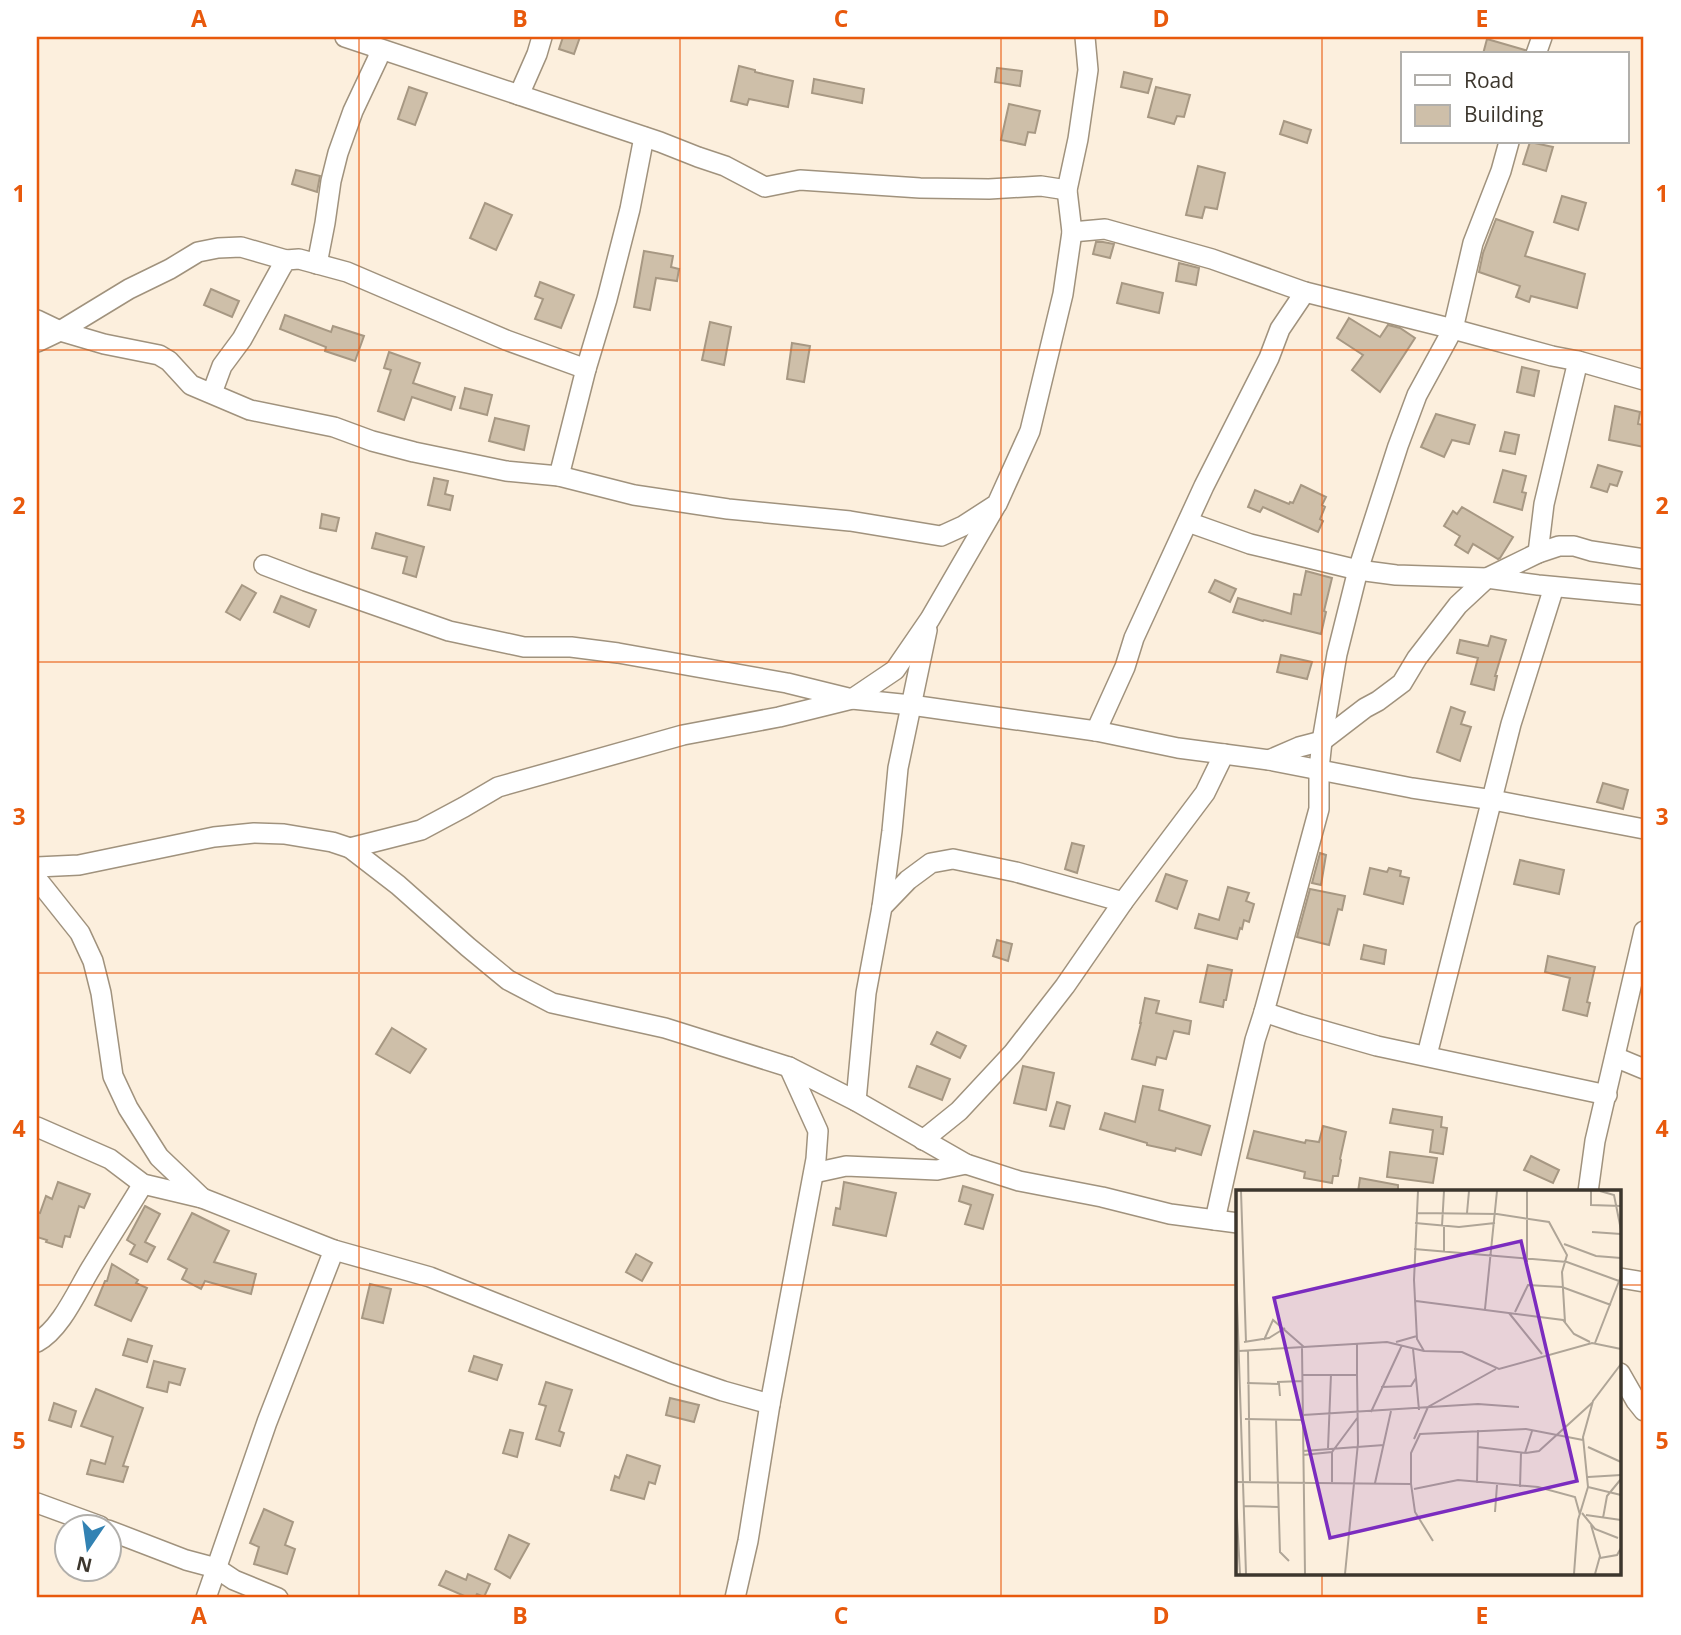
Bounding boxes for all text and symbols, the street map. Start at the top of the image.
text: A [191,2,207,34]
text: B [512,2,528,34]
text: C [834,2,848,34]
text: D [1152,2,1170,34]
text: E [1476,2,1488,34]
legend [1401,52,1628,144]
text: Road [1464,66,1514,94]
text: Building [1464,100,1543,128]
text: 1 [12,177,26,209]
text: 1 [1655,177,1669,209]
text: 2 [12,489,26,521]
text: 2 [1655,489,1669,521]
text: 3 [12,800,26,832]
text: 3 [1655,800,1669,832]
text: 4 [12,1112,26,1144]
text: 4 [1655,1112,1669,1144]
inset map [1236,1190,1622,1576]
text: 5 [12,1424,26,1456]
text: 5 [1655,1424,1669,1456]
north arrow [52,1512,122,1582]
text: N [74,1550,95,1579]
text: A [191,1599,207,1631]
text: B [512,1599,528,1631]
text: C [834,1599,848,1631]
text: D [1152,1599,1170,1631]
text: E [1476,1599,1488,1631]

